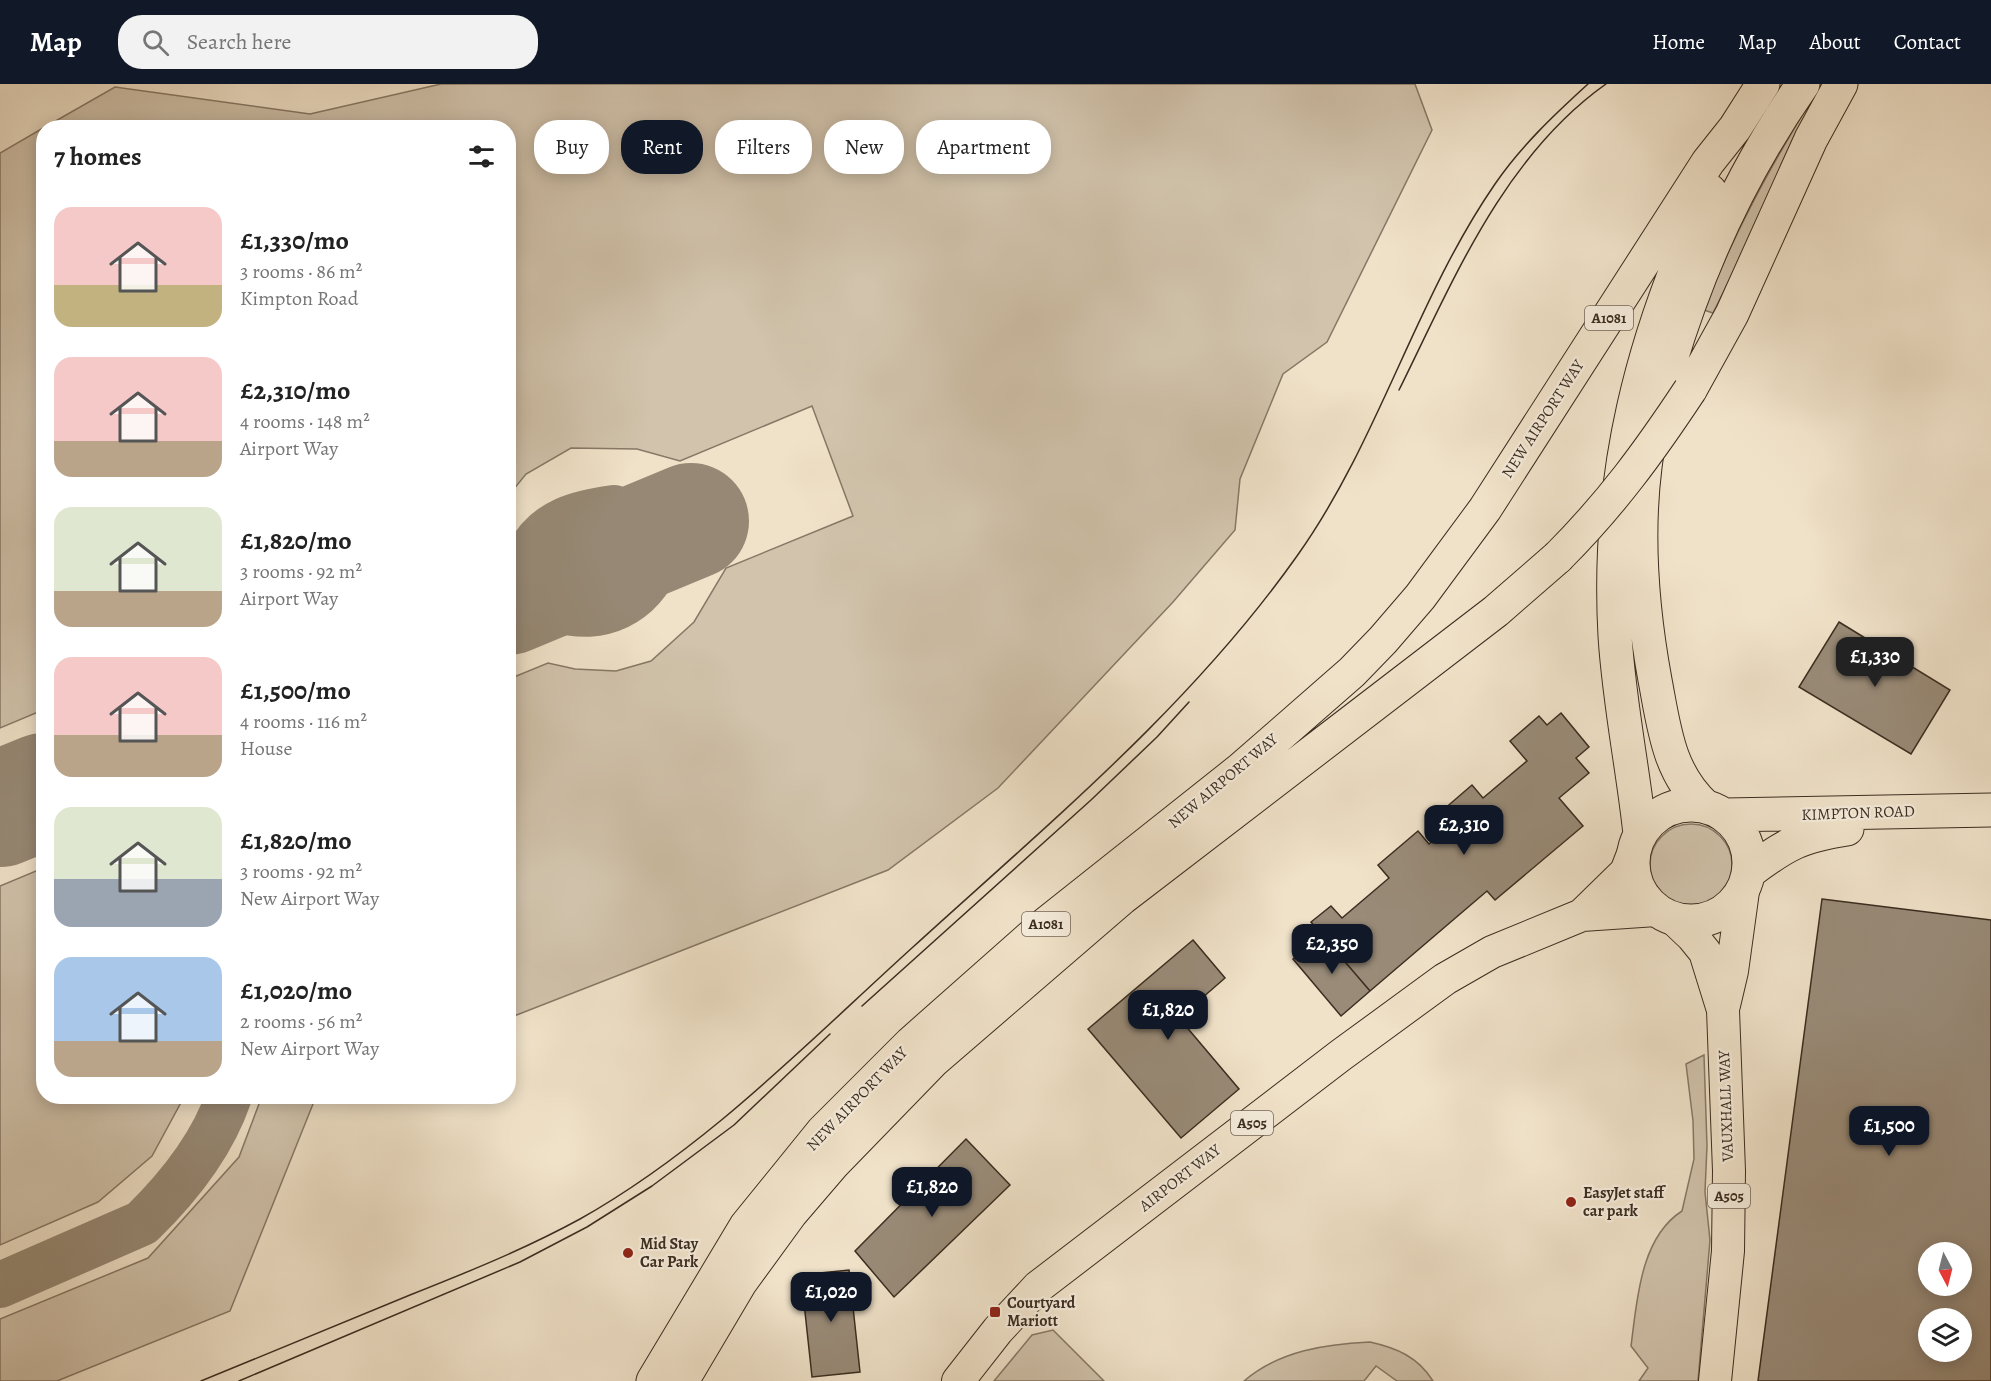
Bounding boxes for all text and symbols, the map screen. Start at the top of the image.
search box [118,15,538,69]
text: Map [30,23,82,61]
icon: search [139,26,172,59]
text: Search here [187,27,291,57]
text: Home [1652,28,1705,56]
text: Map [1738,28,1776,56]
text: About [1809,28,1861,56]
text: Contact [1894,28,1961,56]
chip: Buy [534,120,609,174]
chip: Rent [621,120,703,174]
chip: Filters [715,120,812,174]
chip: New [824,120,904,174]
chip: Apartment [916,120,1051,174]
text: 7 homes [54,139,142,174]
icon: filters [465,140,498,173]
text: £1,330/mo [240,223,349,258]
icon: home [102,231,174,303]
text: 3 rooms · 86 m² [240,258,362,285]
text: Kimpton Road [240,285,359,312]
road number: A1081 [1585,306,1633,330]
street label: NEW AIRPORT WAY [1496,355,1590,482]
text: £2,310/mo [240,373,350,408]
icon: home [102,381,174,453]
text: 4 rooms · 148 m² [240,408,370,435]
text: Airport Way [240,435,338,462]
text: £1,820/mo [240,523,352,558]
icon: home [102,531,174,603]
text: 3 rooms · 92 m² [240,558,362,585]
text: Airport Way [240,585,338,612]
pin: £1,330 [1826,637,1924,688]
text: £1,330 [1850,643,1900,670]
text: £1,500/mo [240,673,351,708]
icon: home [102,681,174,753]
text: 4 rooms · 116 m² [240,708,367,735]
street label: NEW AIRPORT WAY [1163,728,1283,833]
text: House [240,735,292,762]
street label: KIMPTON ROAD [1801,800,1915,826]
pin: £2,310 [1415,805,1513,856]
text: £2,310 [1438,811,1490,838]
text: £1,820/mo [240,823,352,858]
icon: home [102,831,174,903]
text: 3 rooms · 92 m² [240,858,362,885]
text: New Airport Way [240,885,379,912]
road number: A1081 [1022,912,1070,936]
pin: £2,350 [1283,924,1381,975]
text: £2,350 [1306,930,1358,957]
text: £1,020/mo [240,973,352,1008]
icon: home [102,981,174,1053]
pin: £1,820 [1119,990,1217,1041]
text: £1,820 [1142,996,1194,1023]
text: 2 rooms · 56 m² [240,1008,362,1035]
text: New Airport Way [240,1035,379,1062]
street label: NEW AIRPORT WAY [801,1042,913,1156]
street label: VAUXHALL WAY [1713,1049,1739,1163]
pin: £1,500 [1840,1106,1938,1157]
road number: A505 [1231,1111,1273,1135]
text: £1,500 [1863,1112,1915,1139]
street label: AIRPORT WAY [1134,1139,1226,1217]
pin: £1,820 [883,1167,981,1218]
text: £1,820 [906,1173,958,1200]
place label: EasyJet staff car park [1583,1182,1667,1222]
road number: A505 [1708,1184,1750,1208]
marker: EasyJet staff car park [1564,1195,1578,1209]
place label: Mid Stay Car Park [640,1233,699,1273]
north arrow [1918,1242,1972,1296]
map controls [1918,1242,1972,1362]
marker: Mid Stay Car Park [621,1246,635,1260]
pin: £1,020 [782,1272,880,1323]
text: £1,020 [805,1278,857,1305]
place label: Courtyard Mariott [1007,1292,1076,1332]
marker: Courtyard Mariott [988,1305,1002,1319]
button: layers [1918,1308,1972,1362]

